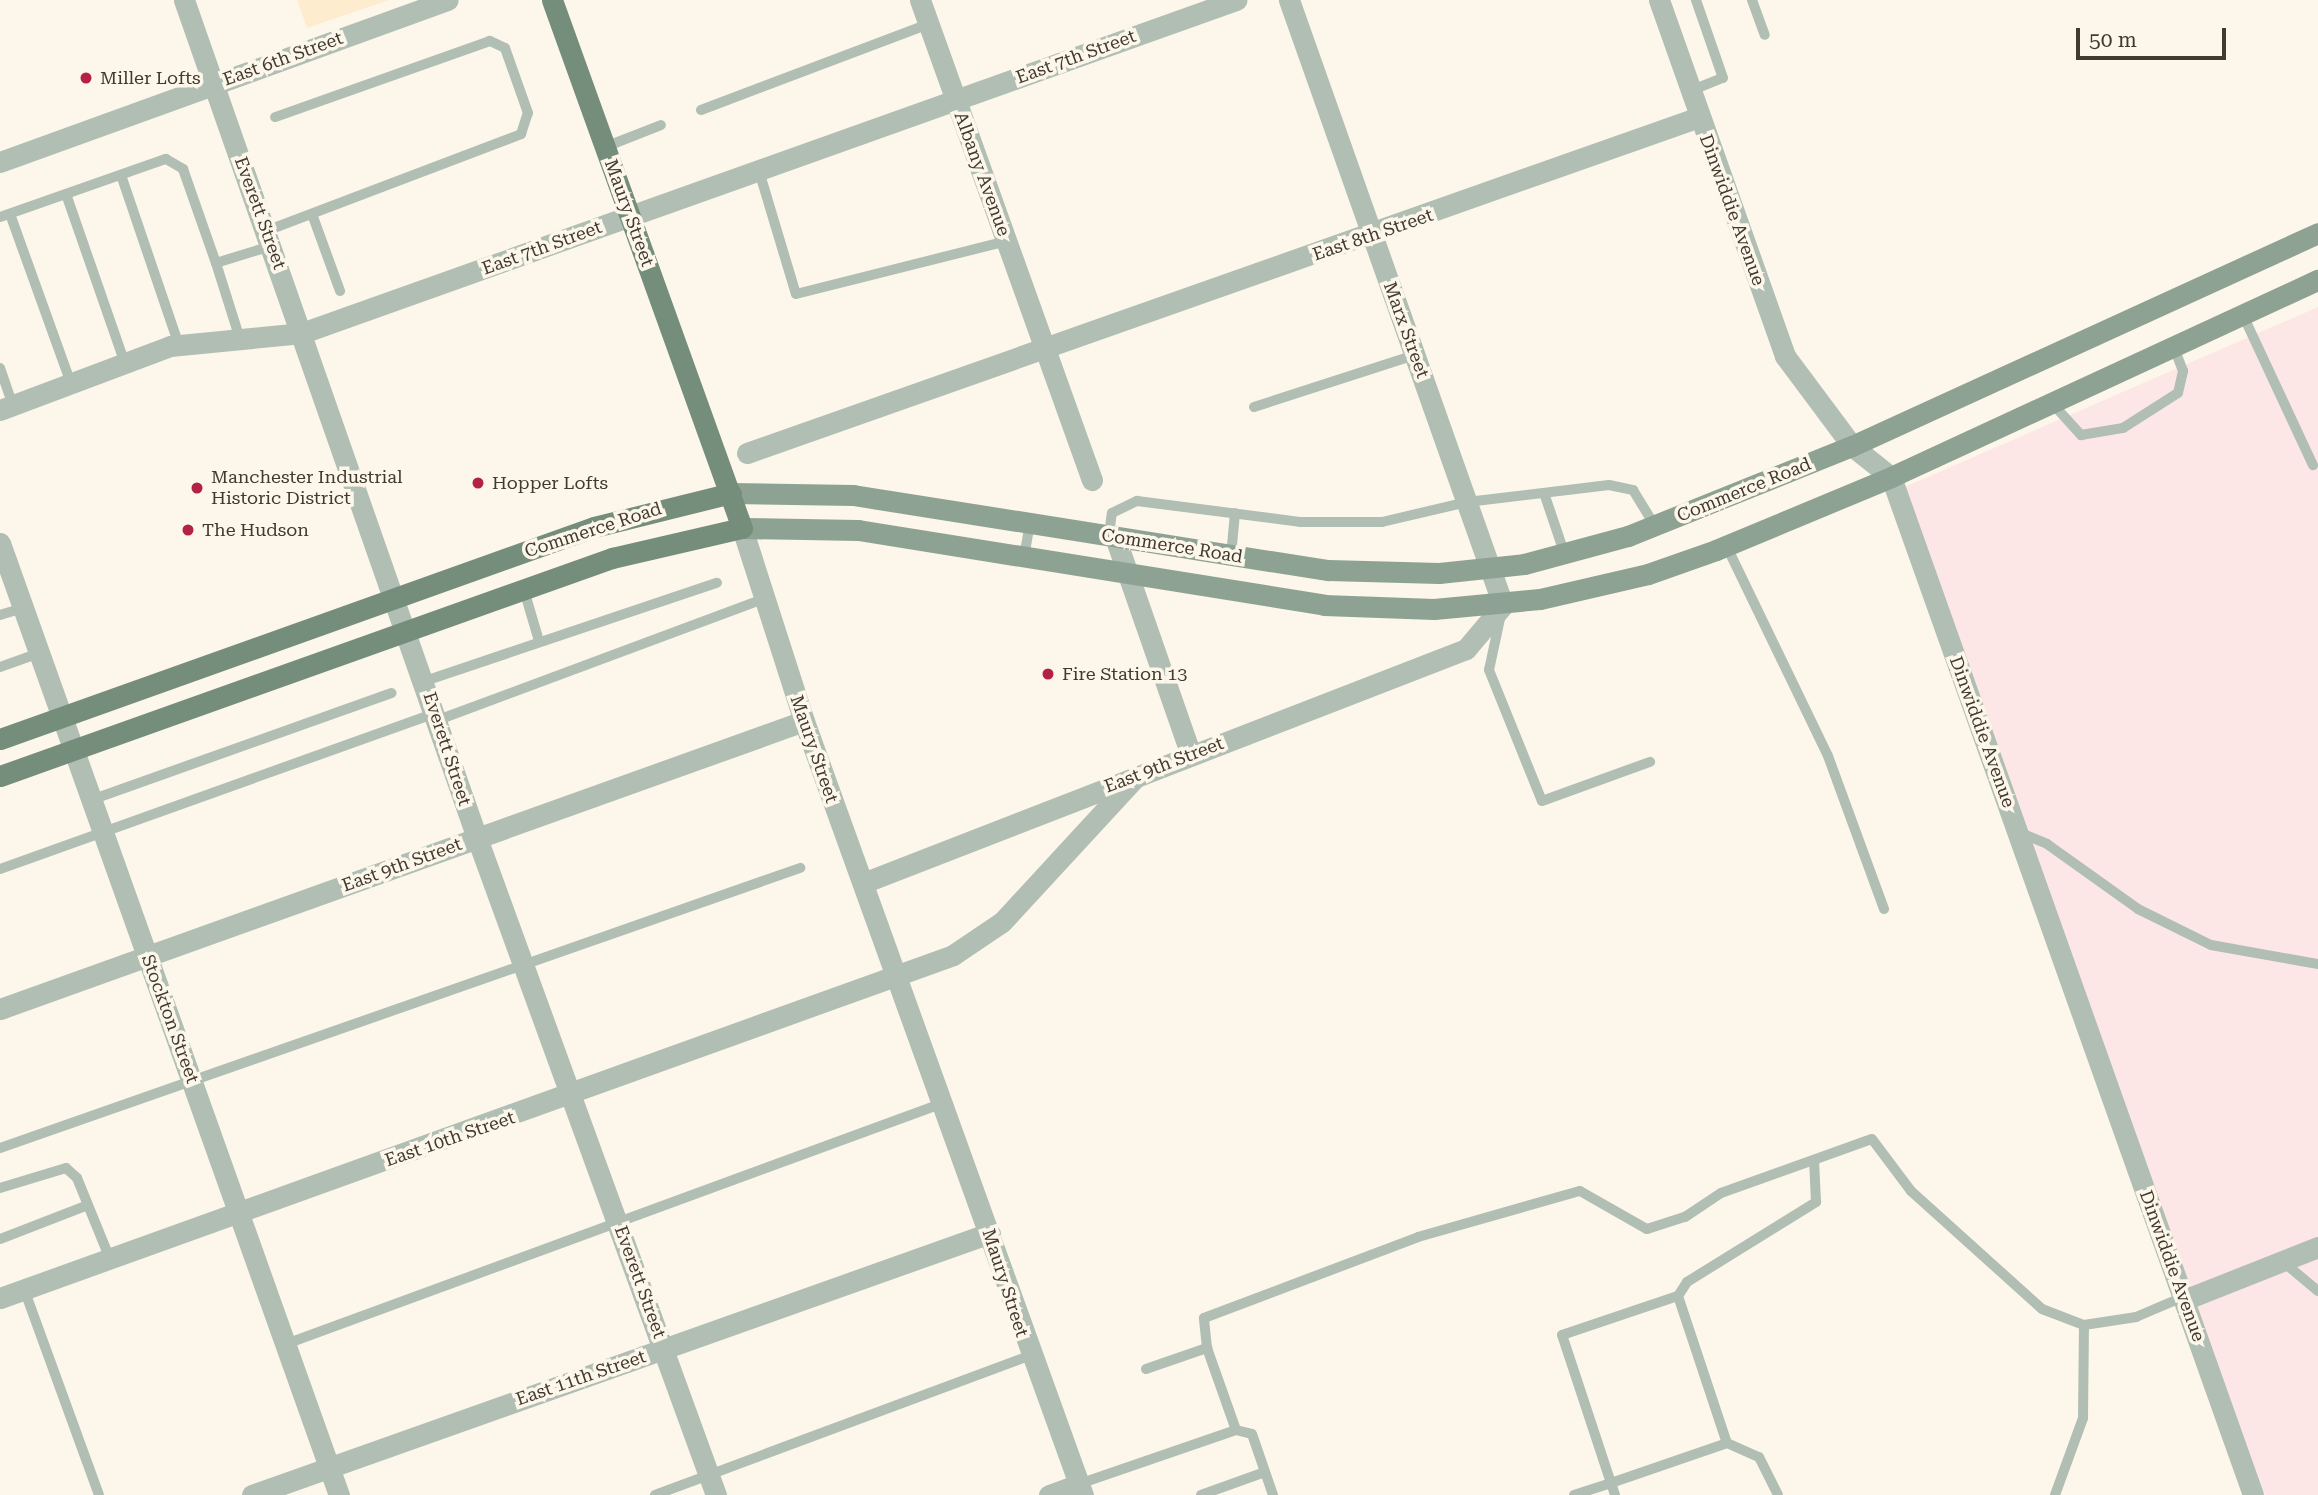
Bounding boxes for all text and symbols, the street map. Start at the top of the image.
scale bar [2080,14,2230,58]
street label: East 7th Street [1013,25,1139,89]
street label: East 6th Street [220,27,346,91]
text: 50 m [2089,28,2137,52]
place label: Miller Lofts [100,67,201,89]
marker: Miller Lofts [78,70,94,86]
street label: Albany Avenue [949,109,1015,239]
street label: Dinwiddie Avenue [1695,131,1769,289]
street label: Everett Street [230,154,290,272]
street label: Maury Street [600,156,658,270]
street label: East 8th Street [1310,204,1436,266]
street label: East 7th Street [479,216,605,280]
street label: Marx Street [1379,279,1433,381]
street label: Commerce Road [1674,453,1814,527]
place label: Manchester Industrial Historic District [211,467,403,510]
place label: Hopper Lofts [492,472,608,494]
marker: Hopper Lofts [470,475,486,491]
marker: Manchester Industrial Historic District [189,480,205,496]
street label: Commerce Road [522,498,664,562]
place label: The Hudson [202,519,309,541]
marker: The Hudson [180,522,196,538]
street label: Commerce Road [1100,524,1244,568]
street label: Dinwiddie Avenue [1945,653,2019,811]
place label: Fire Station 13 [1062,663,1187,685]
marker: Fire Station 13 [1040,666,1056,682]
street label: Everett Street [418,689,476,809]
street label: Maury Street [785,692,843,806]
street label: East 9th Street [1101,732,1227,798]
street label: East 9th Street [339,833,465,897]
street label: Stockton Street [137,952,203,1086]
street label: East 10th Street [382,1107,518,1171]
street label: Dinwiddie Avenue [2135,1187,2209,1345]
street label: Everett Street [610,1223,670,1341]
street label: Maury Street [977,1226,1033,1340]
street label: East 11th Street [513,1346,649,1410]

